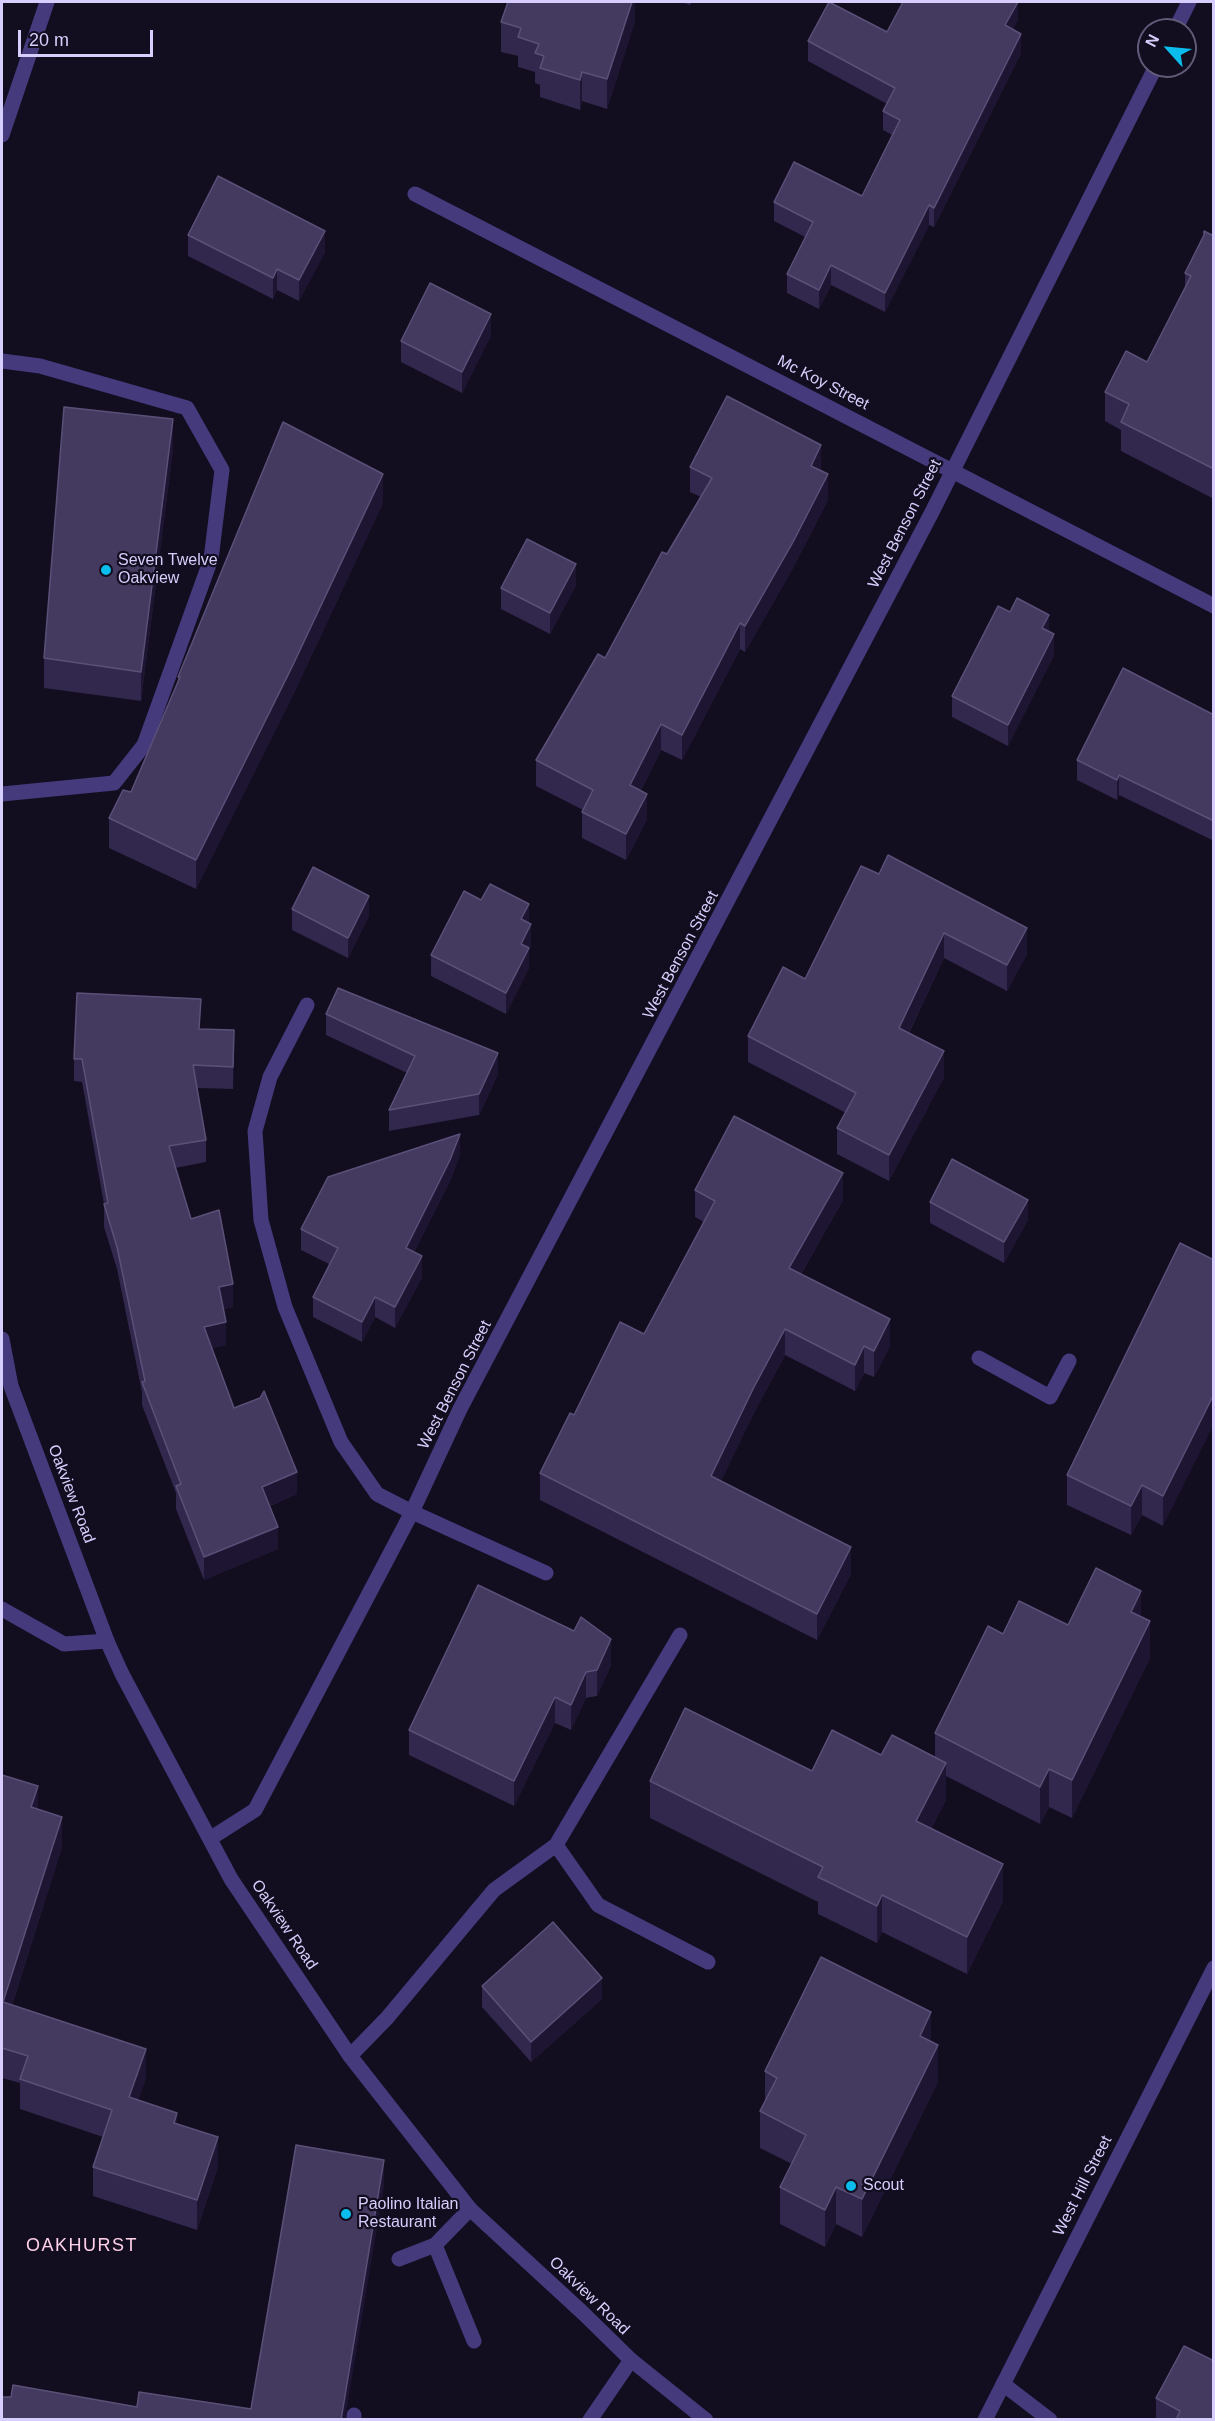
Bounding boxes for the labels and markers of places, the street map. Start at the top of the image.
place label: Seven Twelve Oakview [118,551,218,589]
marker: Seven Twelve Oakview [99,563,113,577]
place label: Scout [863,2176,904,2196]
marker: Scout [844,2179,858,2193]
place label: Paolino Italian Restaurant [358,2195,459,2233]
marker: Paolino Italian Restaurant [339,2207,353,2221]

